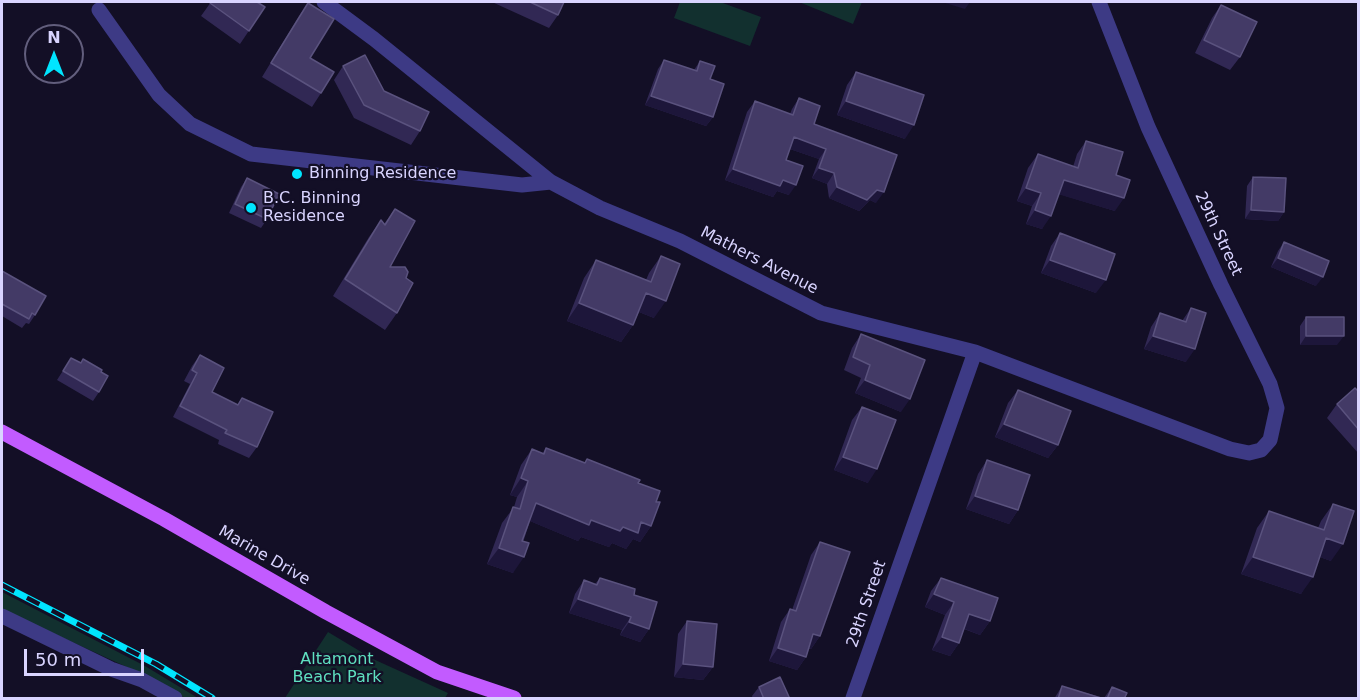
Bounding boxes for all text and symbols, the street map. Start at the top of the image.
north arrow [24,24,84,84]
text: N [47,28,61,47]
place label: Binning Residence [309,164,456,184]
marker: Binning Residence [290,167,304,181]
place label: B.C. Binning Residence [263,189,361,227]
street label: 29th Street [1190,189,1246,279]
marker: B.C. Binning Residence [244,201,258,215]
street label: Mathers Avenue [697,223,821,299]
street label: Marine Drive [215,522,313,590]
street label: 29th Street [843,558,891,650]
scale bar [27,637,147,675]
text: 50 m [35,649,81,670]
park label: Altamont Beach Park [292,650,382,688]

